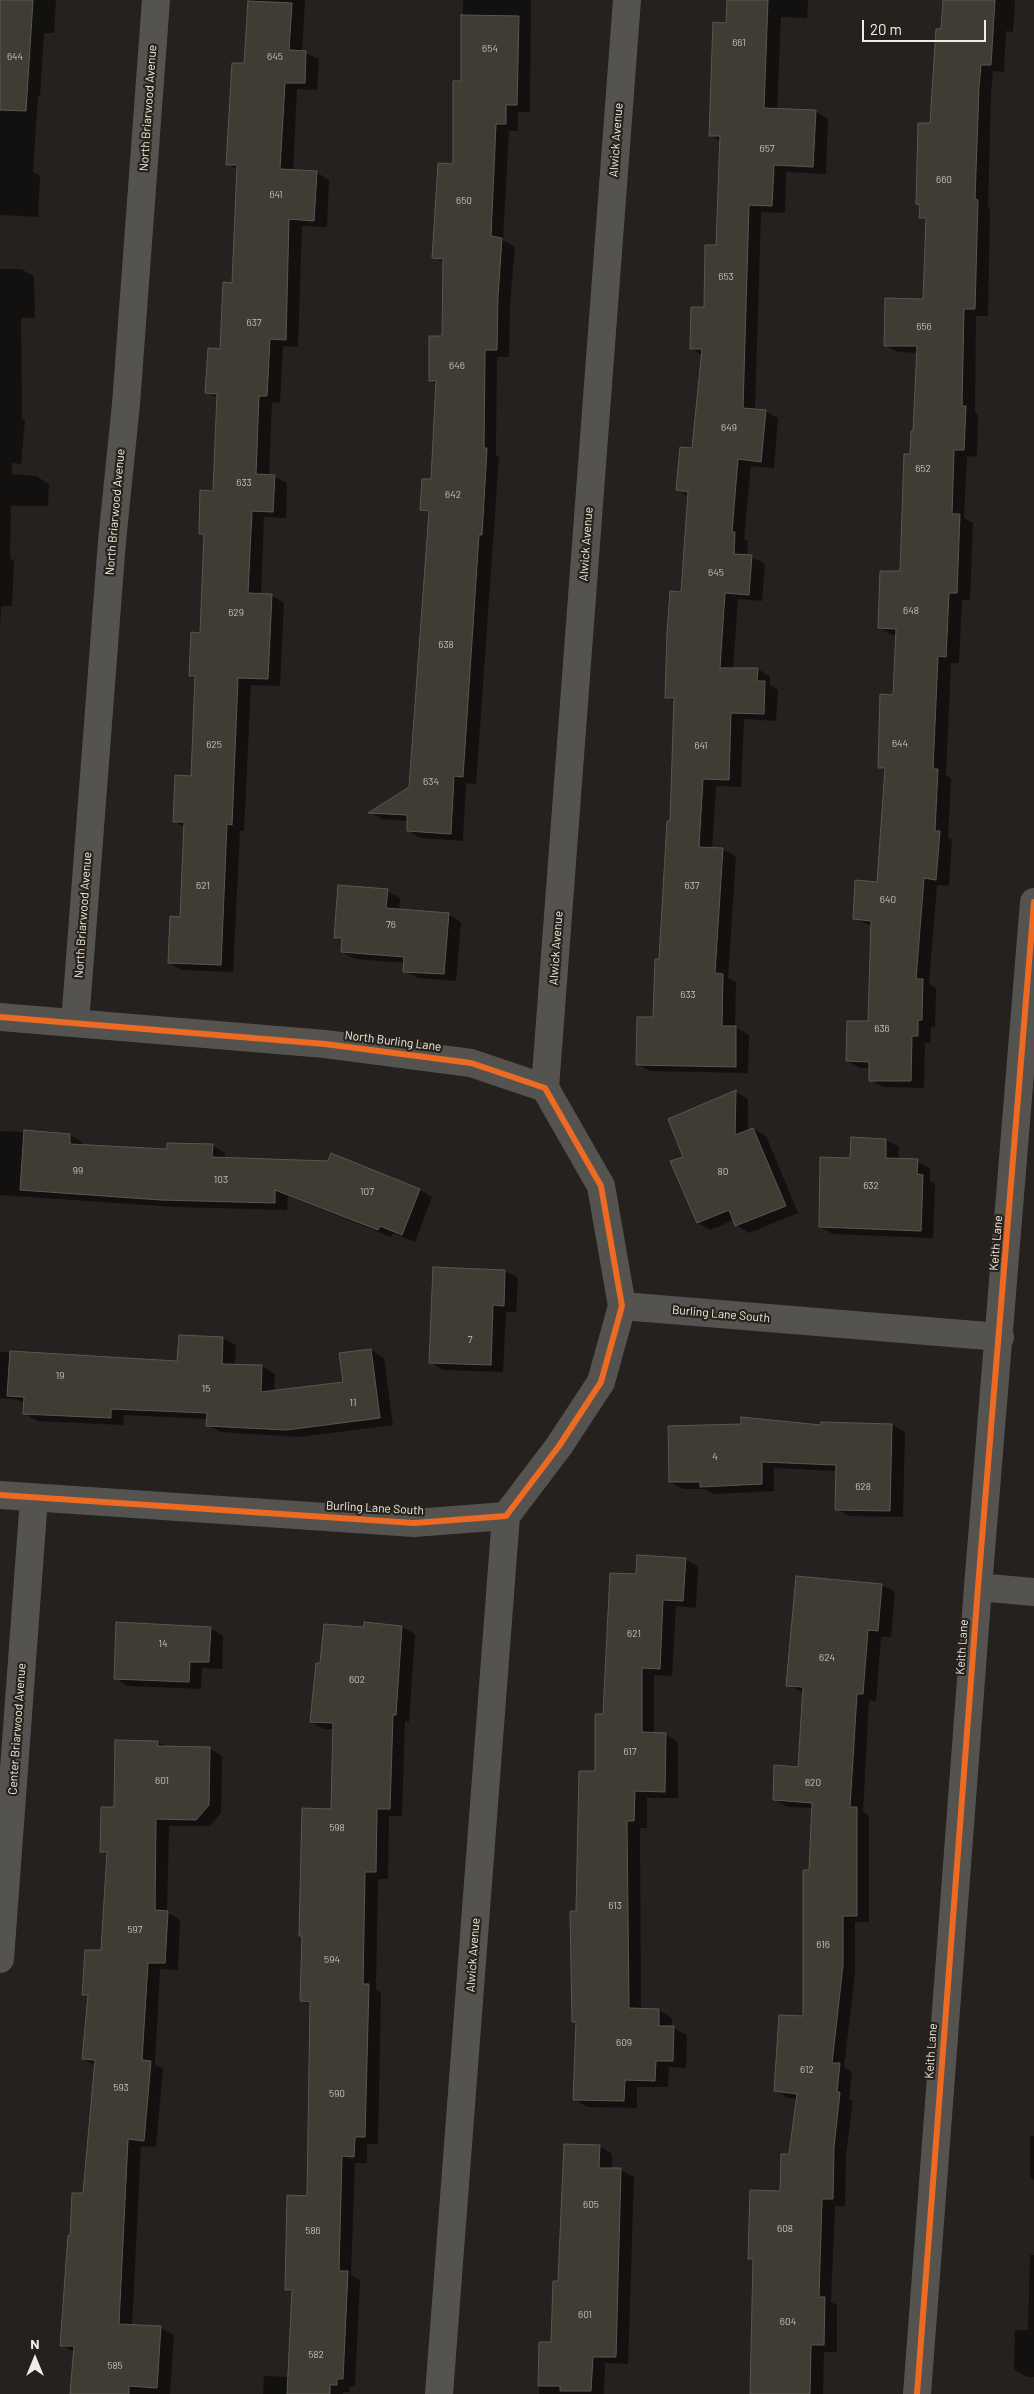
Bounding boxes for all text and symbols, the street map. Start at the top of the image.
scale bar [864,10,988,42]
text: 20 m [870,20,902,38]
house number: 661 [732,37,746,49]
house number: 654 [482,43,498,55]
street label: North Briarwood Avenue [136,44,160,172]
house number: 644 [7,51,23,63]
house number: 645 [267,51,283,63]
street label: Alwick Avenue [606,102,626,178]
house number: 657 [759,143,775,155]
house number: 660 [936,174,952,186]
house number: 641 [269,189,283,201]
house number: 650 [456,195,472,207]
house number: 653 [718,271,734,283]
house number: 637 [246,317,262,329]
house number: 656 [916,321,932,333]
house number: 646 [449,360,465,372]
house number: 649 [721,422,737,434]
street label: North Briarwood Avenue [102,448,128,576]
house number: 652 [915,463,931,475]
house number: 633 [236,477,252,489]
house number: 642 [445,489,461,501]
street label: Alwick Avenue [576,506,596,582]
house number: 645 [708,567,724,579]
house number: 648 [903,605,919,617]
house number: 629 [228,607,244,619]
house number: 638 [438,639,454,651]
house number: 644 [892,738,908,750]
house number: 625 [206,739,222,751]
house number: 641 [694,740,708,752]
house number: 634 [423,776,439,788]
street label: North Briarwood Avenue [71,851,95,979]
house number: 621 [196,880,210,892]
house number: 637 [684,880,700,892]
house number: 640 [880,894,896,906]
street label: Alwick Avenue [546,910,566,986]
house number: 76 [386,919,396,931]
house number: 633 [680,989,696,1001]
house number: 636 [874,1023,890,1035]
street label: North Burling Lane [344,1028,442,1054]
house number: 99 [73,1165,83,1177]
house number: 80 [718,1166,728,1178]
house number: 103 [214,1174,228,1186]
house number: 632 [863,1180,879,1192]
house number: 107 [360,1186,374,1198]
street label: Keith Lane [986,1215,1006,1271]
street label: Burling Lane South [671,1303,771,1325]
house number: 7 [468,1334,472,1346]
house number: 19 [56,1370,64,1382]
house number: 15 [202,1383,210,1395]
house number: 11 [349,1397,357,1409]
house number: 4 [712,1451,718,1463]
house number: 628 [855,1481,871,1493]
street label: Burling Lane South [326,1498,424,1518]
street label: Keith Lane [953,1619,971,1675]
house number: 621 [627,1628,641,1640]
house number: 14 [158,1638,168,1650]
house number: 624 [819,1652,835,1664]
street label: Center Briarwood Avenue [5,1663,29,1795]
house number: 602 [349,1674,365,1686]
house number: 617 [623,1746,637,1758]
house number: 601 [155,1775,169,1787]
house number: 620 [805,1777,821,1789]
house number: 598 [329,1822,345,1834]
house number: 613 [608,1900,622,1912]
street label: Alwick Avenue [463,1917,483,1993]
house number: 597 [127,1924,143,1936]
house number: 616 [816,1939,830,1951]
house number: 594 [324,1954,340,1966]
street label: Keith Lane [922,2023,940,2079]
house number: 609 [616,2037,632,2049]
house number: 612 [800,2064,814,2076]
house number: 593 [113,2082,129,2094]
house number: 590 [329,2088,345,2100]
house number: 605 [583,2199,599,2211]
house number: 608 [777,2223,793,2235]
house number: 586 [305,2225,321,2237]
house number: 601 [578,2309,592,2321]
house number: 604 [780,2316,796,2328]
north arrow [10,2334,60,2384]
text: N [30,2335,40,2352]
house number: 582 [308,2349,324,2361]
house number: 585 [107,2360,123,2372]

